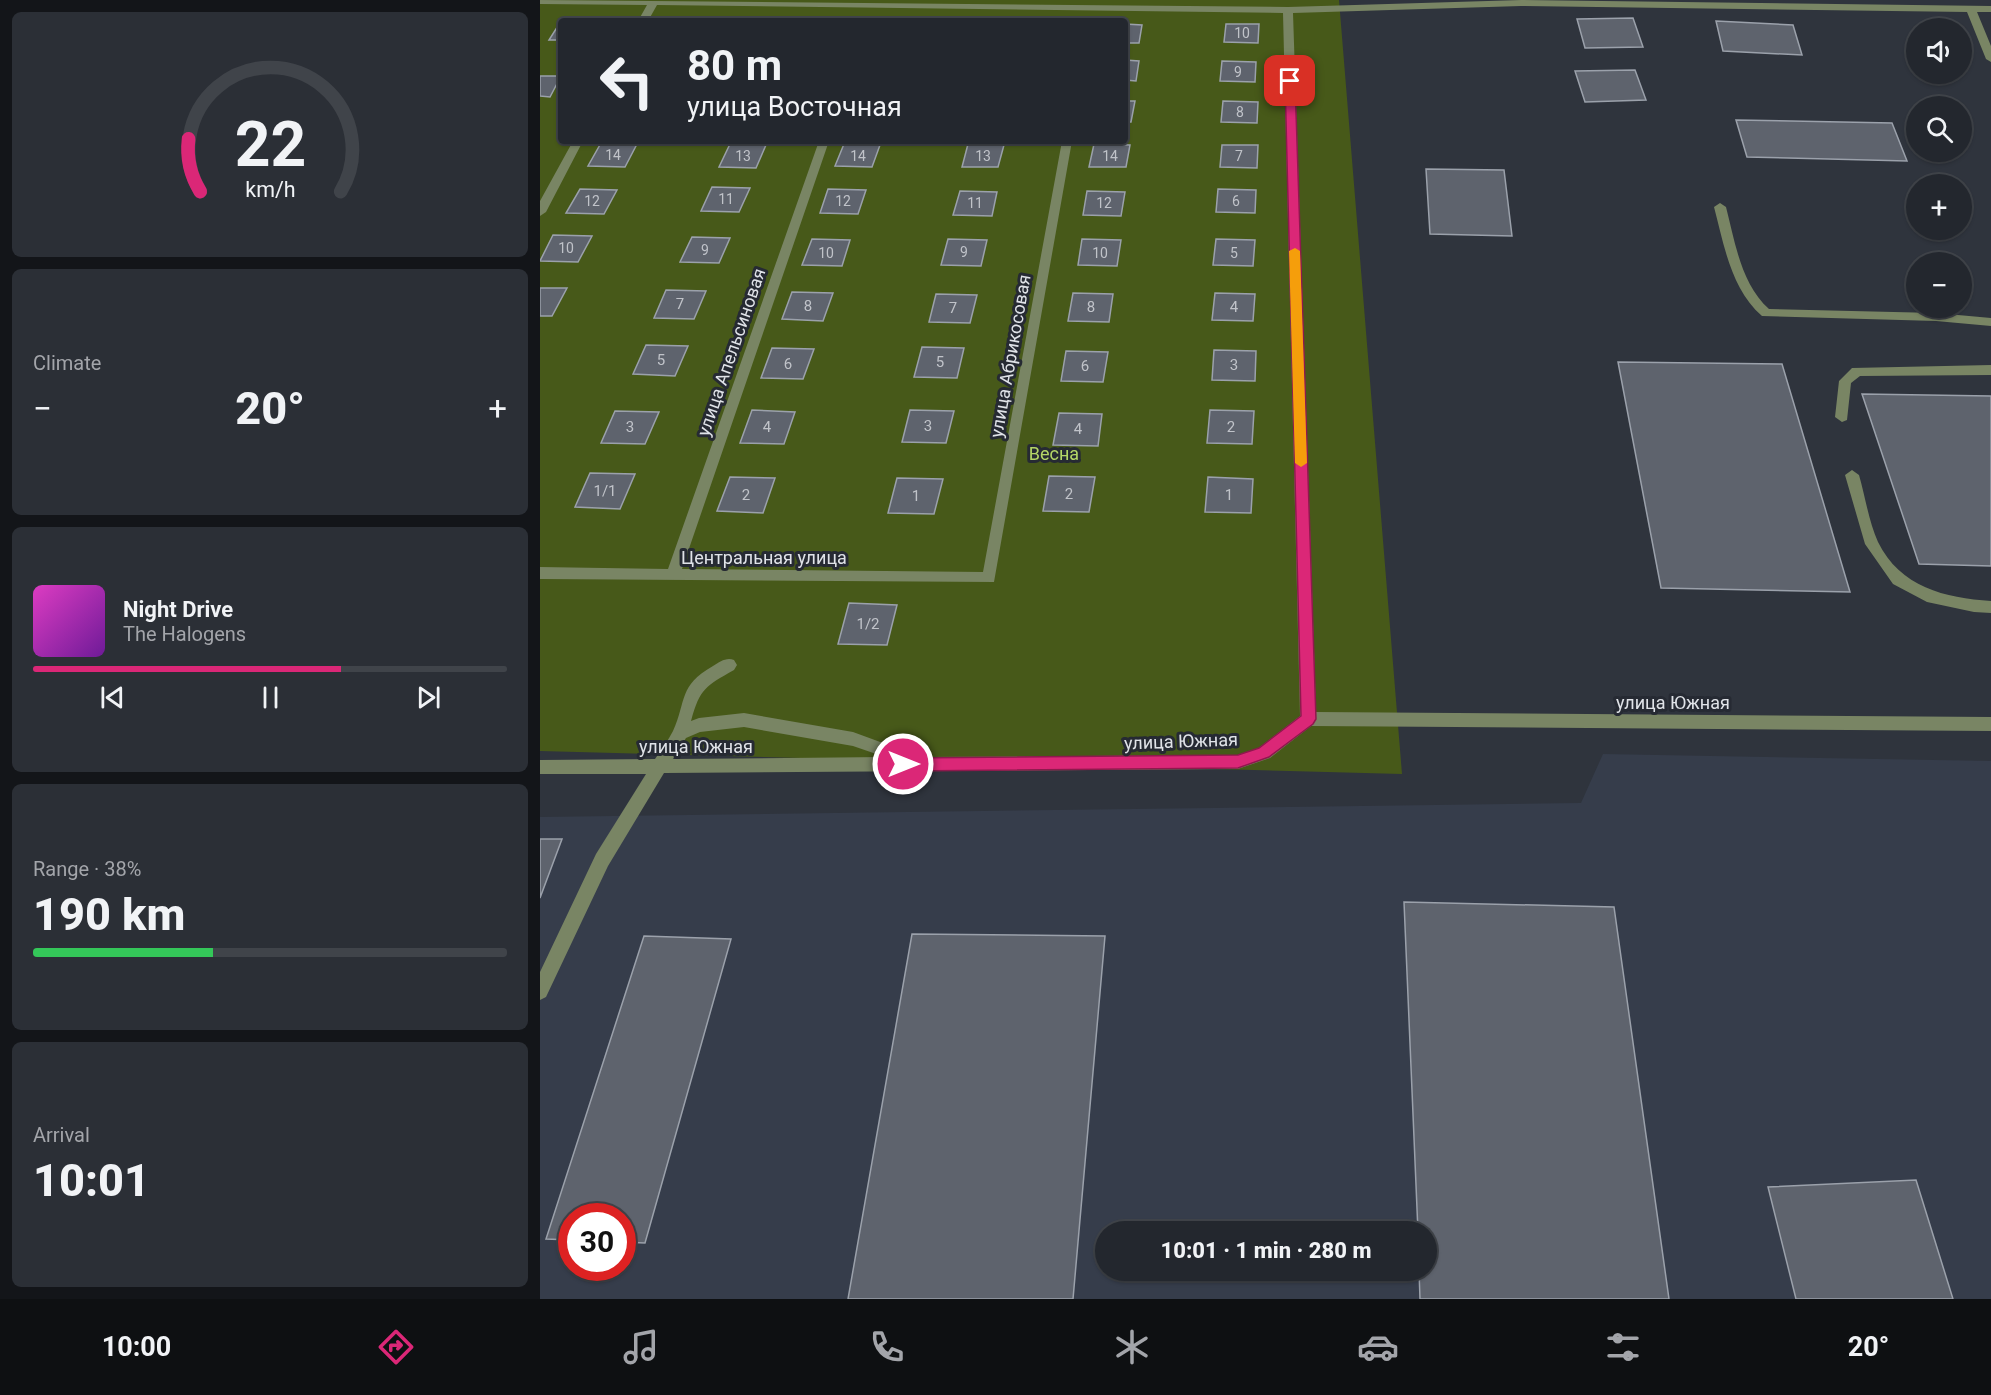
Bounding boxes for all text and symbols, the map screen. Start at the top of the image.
map controls [1906,18,1972,318]
button: sound [1906,18,1972,84]
house number: 10 [1234,25,1250,41]
text: 80 m [687,41,782,90]
icon: left [588,42,666,120]
pin [1264,55,1315,106]
house number: 9 [1234,64,1242,80]
icon: arrive [1273,64,1306,97]
text: улица Восточная [687,91,902,123]
button: search [1906,96,1972,162]
house number: 8 [1236,104,1244,120]
text: 22 [234,108,306,181]
house number: 14 [605,147,621,163]
house number: 13 [735,148,751,164]
house number: 14 [850,148,866,164]
house number: 13 [975,148,991,164]
house number: 14 [1102,148,1118,164]
house number: 7 [1235,148,1243,164]
button: + [1906,174,1972,240]
text: km/h [245,177,295,202]
house number: 11 [718,191,734,207]
house number: 12 [584,193,600,209]
house number: 12 [835,193,851,209]
house number: 6 [1232,193,1240,209]
house number: 11 [967,195,983,211]
house number: 12 [1096,195,1112,211]
house number: 10 [558,240,574,256]
house number: 9 [701,242,709,258]
house number: 9 [960,244,968,260]
house number: 10 [818,245,834,261]
house number: 10 [1092,245,1108,261]
house number: 5 [1230,245,1238,261]
button: − [1906,252,1972,318]
street label: улица Апельсиновая [692,265,770,439]
street label: улица Абрикосовая [985,273,1035,439]
house number: 7 [676,295,684,313]
house number: 8 [804,297,812,315]
house number: 8 [1087,298,1095,316]
house number: 4 [1230,298,1239,316]
house number: 7 [949,299,957,317]
text: Climate [33,351,101,375]
house number: 5 [657,351,665,369]
house number: 5 [936,353,944,371]
house number: 6 [784,355,792,373]
house number: 3 [1230,356,1238,374]
house number: 6 [1081,357,1089,375]
text: 20° [235,382,305,435]
text: − [33,389,52,428]
text: + [488,389,507,428]
house number: 3 [924,417,932,435]
house number: 3 [626,418,634,436]
house number: 4 [763,418,772,436]
house number: 2 [1227,418,1235,436]
house number: 4 [1074,420,1083,438]
park label: Весна [1029,443,1079,464]
house number: 1/1 [593,482,617,500]
house number: 2 [1065,485,1073,503]
house number: 2 [742,486,750,504]
house number: 1 [1225,486,1233,504]
house number: 1 [912,487,920,505]
street label: Центральная улица [681,547,847,568]
text: Night Drive [123,597,233,622]
house number: 1/2 [856,615,880,633]
text: The Halogens [123,622,246,646]
icon: previous [96,681,129,714]
icon: pause [254,681,287,714]
icon: next [412,681,445,714]
street label: улица Южная [1616,692,1730,713]
street label: улица Южная [1124,729,1238,753]
position arrow [871,732,935,796]
street label: улица Южная [639,736,753,757]
text: Range · 38% [33,857,141,881]
text: 190 km [33,888,185,941]
text: Arrival [33,1123,90,1147]
text: 10:01 [33,1154,150,1207]
speed limit sign: 30 [558,1203,636,1281]
text: 10:01 · 1 min · 280 m [1161,1238,1371,1263]
icon: directions [375,1326,417,1368]
icon: music [620,1326,662,1368]
icon: phone [866,1326,908,1368]
icon: climate [1111,1326,1153,1368]
icon: car [1357,1326,1399,1368]
icon: filters [1602,1326,1644,1368]
text: 10:00 [102,1331,171,1363]
text: 20° [1848,1331,1889,1363]

